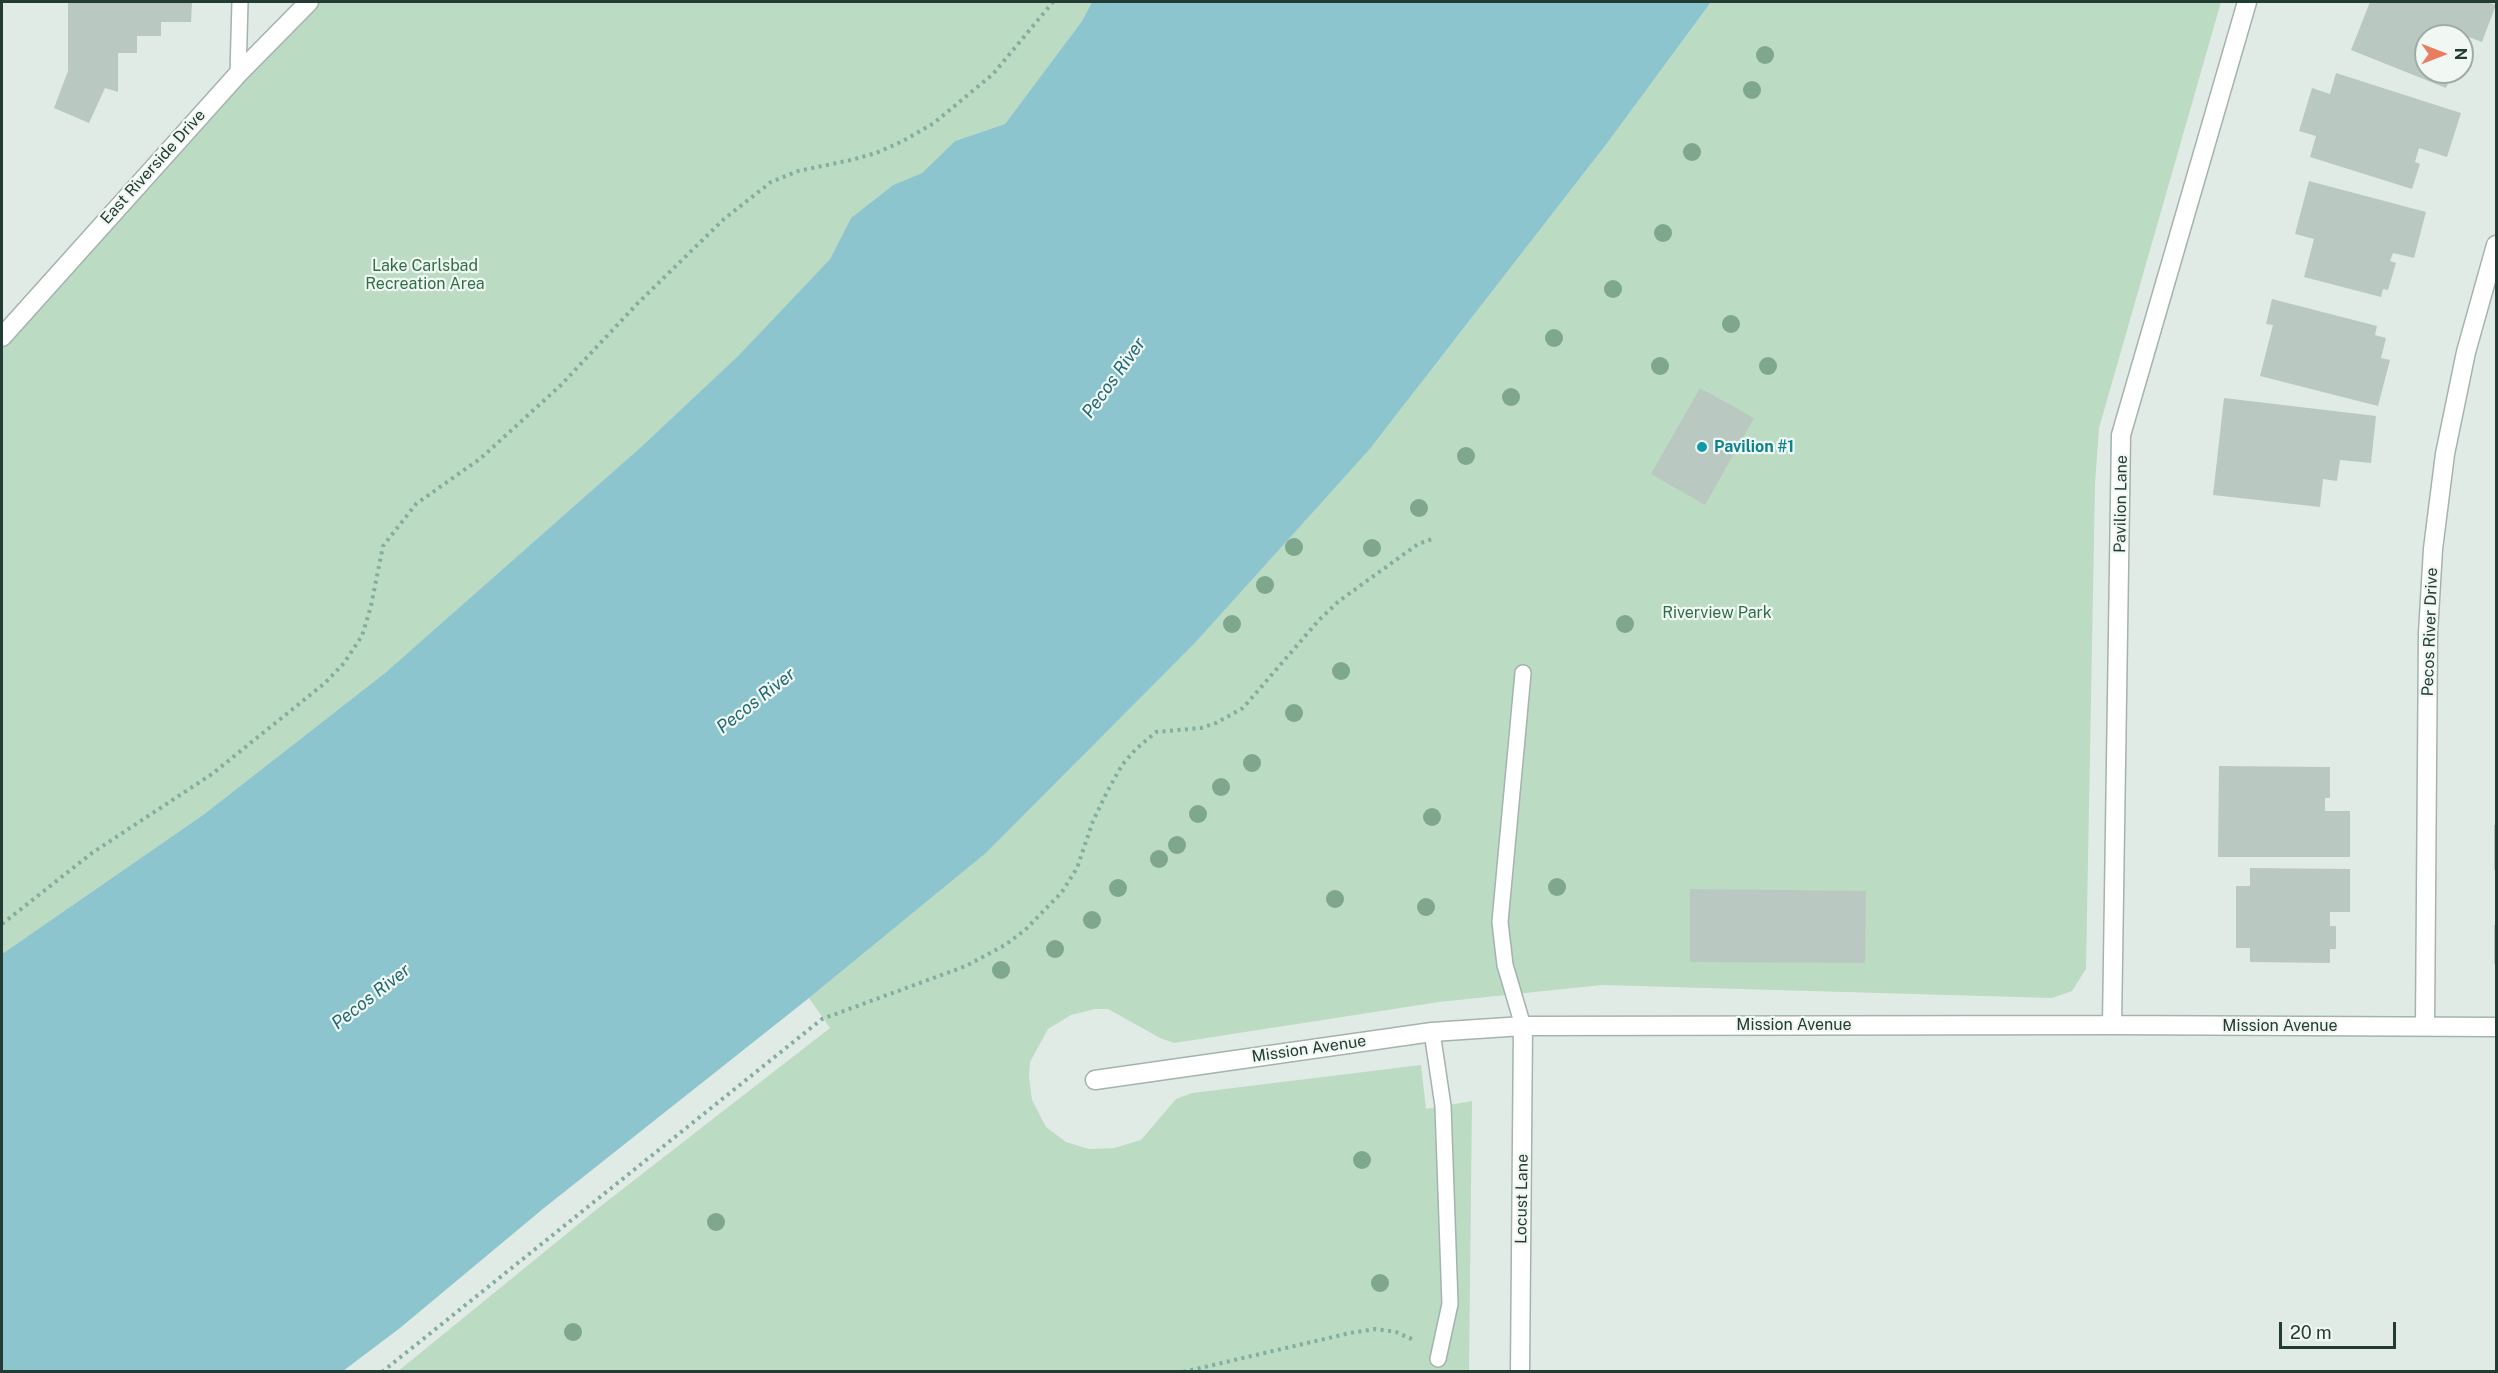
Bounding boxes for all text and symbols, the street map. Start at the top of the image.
north arrow [2414,24,2474,84]
text: N [2451,48,2470,60]
street label: East Riverside Drive [97,106,209,228]
park label: Lake Carlsbad Recreation Area [365,256,485,294]
water label: Pecos River [1078,334,1150,422]
place label: Pavilion #1 [1714,437,1794,457]
marker: Pavilion #1 [1695,440,1709,454]
street label: Pavilion Lane [2111,455,2131,553]
street label: Pecos River Drive [2418,567,2442,697]
park label: Riverview Park [1662,603,1772,623]
water label: Pecos River [712,664,800,738]
water label: Pecos River [327,960,415,1034]
street label: Mission Avenue [1736,1015,1852,1035]
street label: Mission Avenue [2222,1016,2338,1036]
street label: Mission Avenue [1251,1031,1367,1067]
street label: Locust Lane [1512,1154,1532,1244]
scale bar [2282,1310,2399,1348]
text: 20 m [2290,1322,2332,1343]

